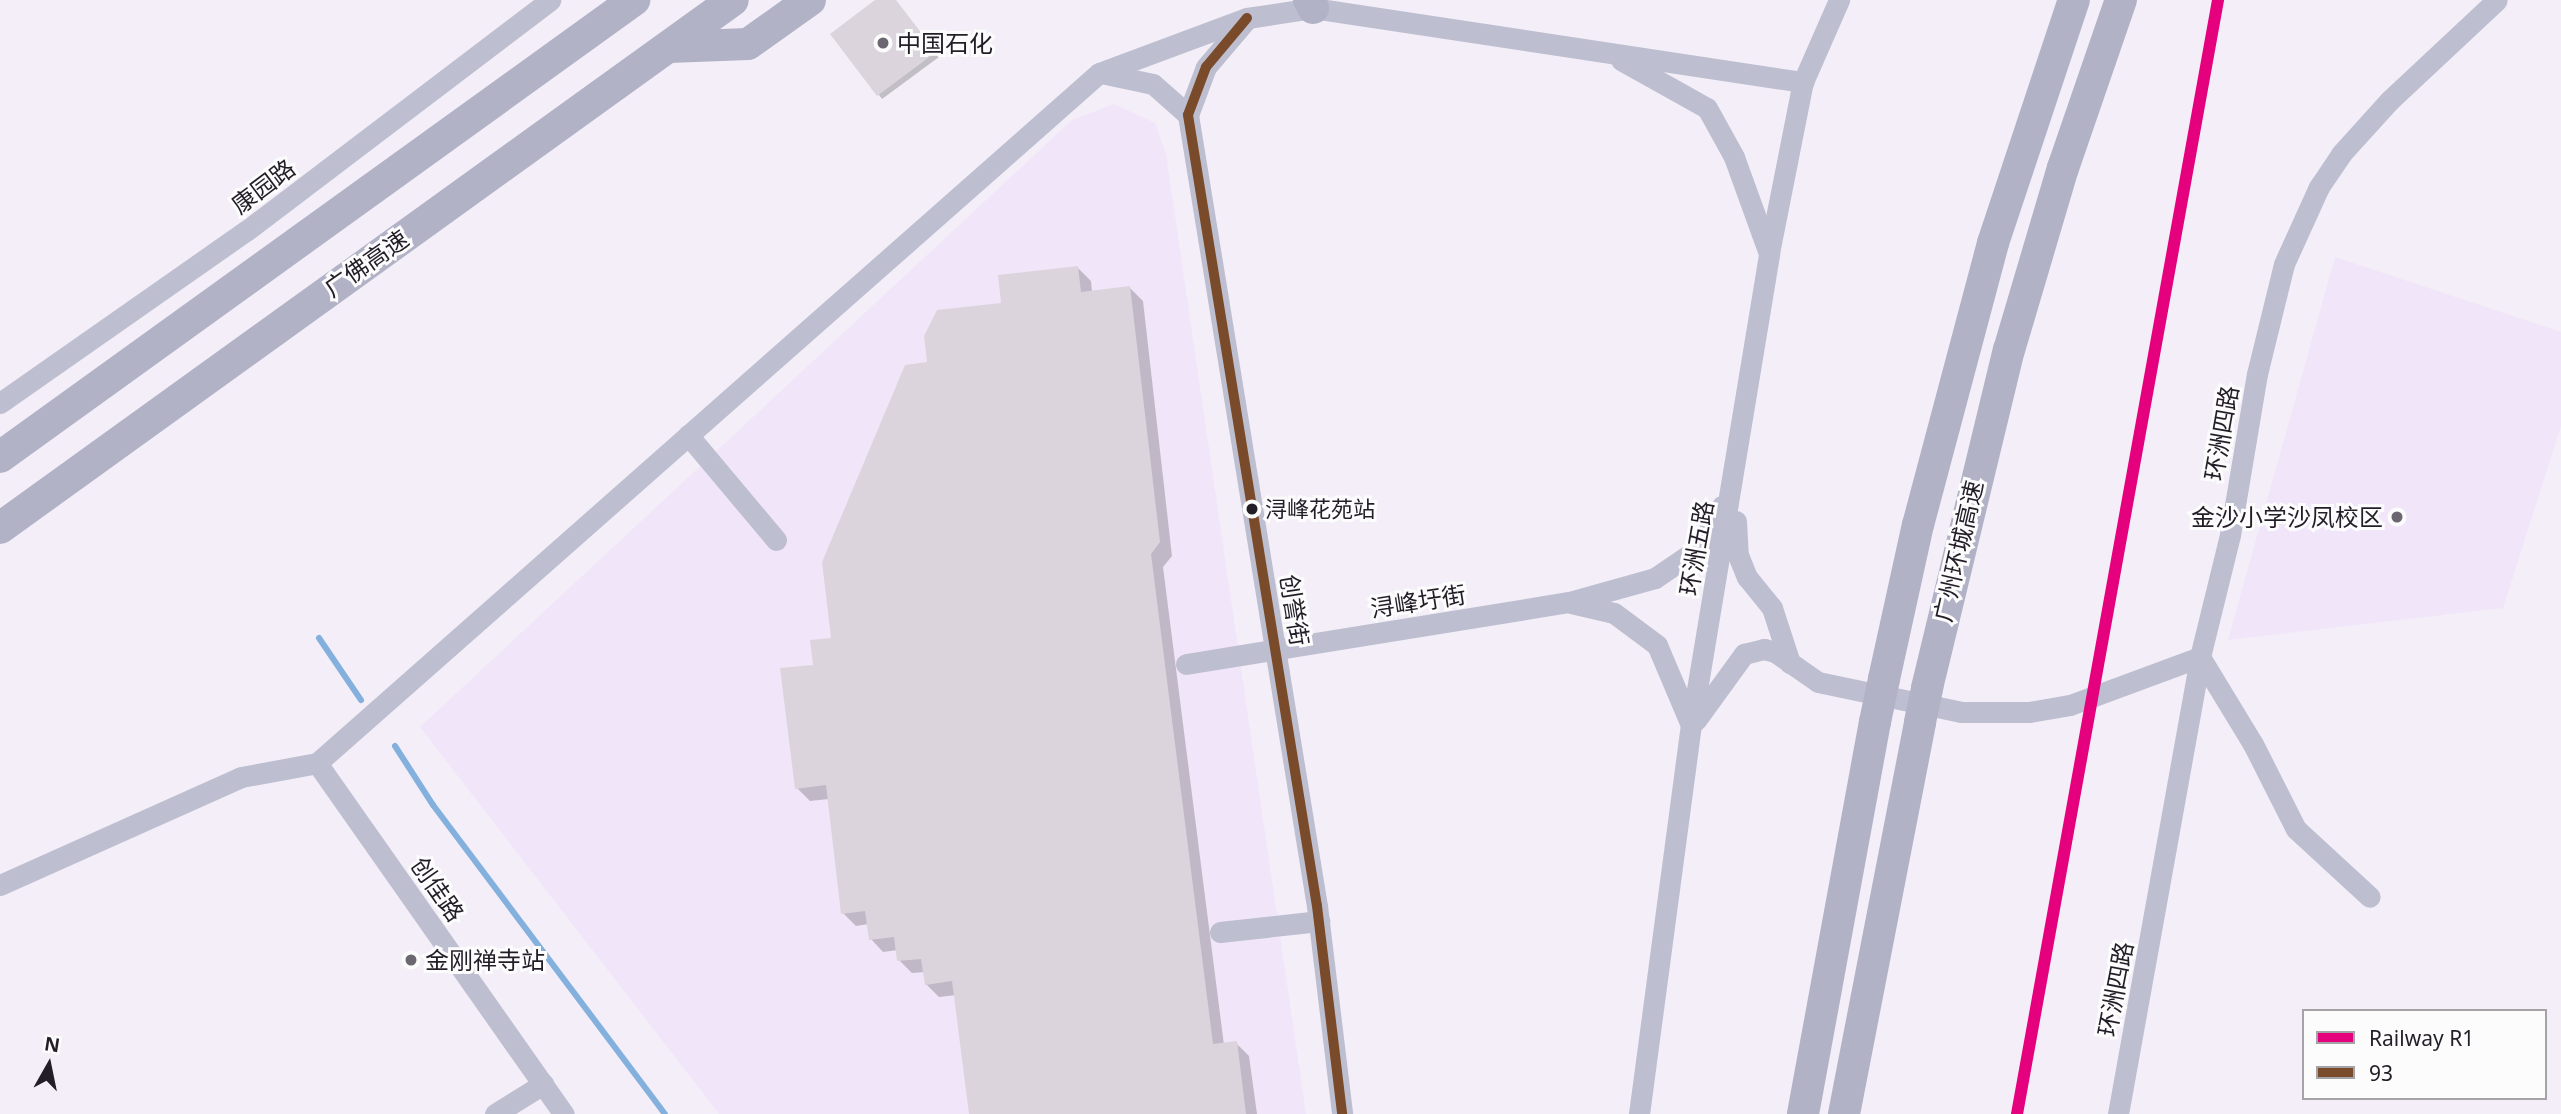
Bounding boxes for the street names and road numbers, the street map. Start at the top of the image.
street label: 康园路 [226,153,300,219]
street label: 广佛高速 [318,224,414,302]
street label: 环洲四路 [2198,383,2244,483]
street label: 广州环城高速 [1928,478,1988,624]
street label: 环洲五路 [1673,498,1719,598]
street label: 创誉街 [1275,572,1315,648]
street label: 浔峰圩街 [1368,579,1468,623]
street label: 创佳路 [406,851,470,927]
street label: 环洲四路 [2092,939,2138,1039]

